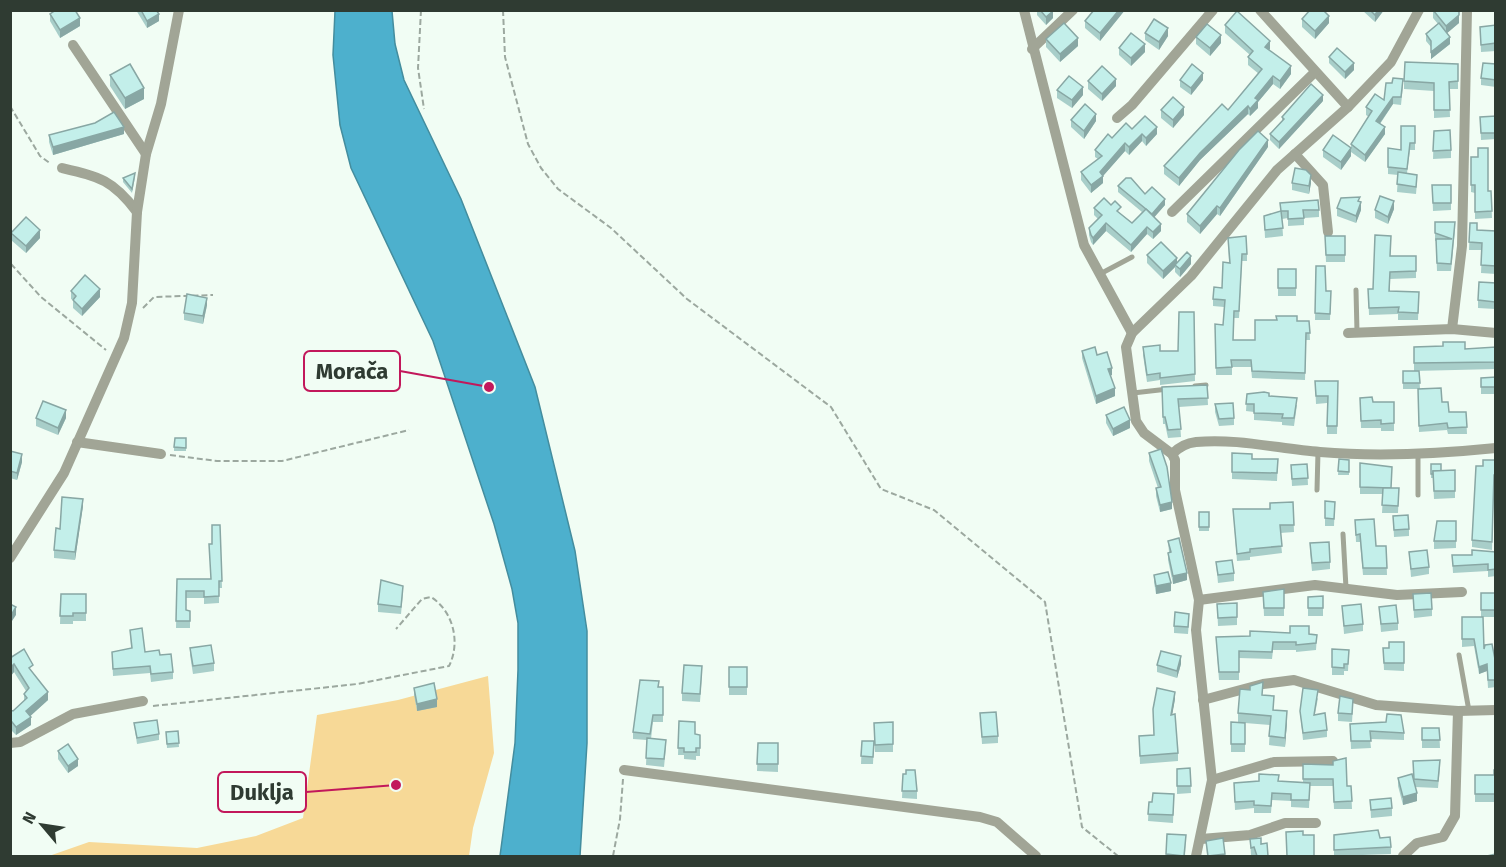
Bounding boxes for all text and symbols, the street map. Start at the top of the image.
callout: Morača [304,351,400,391]
text: Morača [316,358,388,385]
callout: Duklja [218,772,306,812]
text: Duklja [230,779,294,806]
north arrow [12,795,72,855]
text: N [18,809,40,827]

